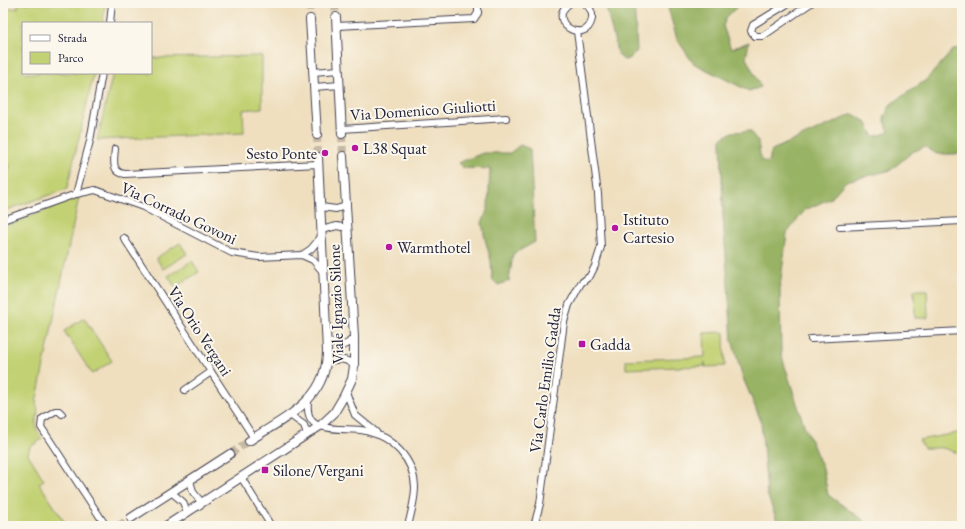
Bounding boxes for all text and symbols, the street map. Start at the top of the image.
legend [22,22,152,74]
text: Strada [58,30,87,46]
text: Parco [58,50,83,66]
street label: Via Domenico Giuliotti [349,94,497,126]
place label: L38 Squat [363,138,427,159]
place label: Sesto Ponte [246,143,317,164]
marker: L38 Squat [350,143,360,153]
marker: Sesto Ponte [320,148,330,158]
street label: Via Corrado Govoni [118,177,240,249]
place label: Istituto Cartesio [623,209,674,248]
marker: Istituto Cartesio [610,223,620,233]
place label: Warmthotel [397,237,471,258]
marker: Warmthotel [384,242,394,252]
street label: Viale Ignazio Silone [323,244,349,364]
street label: Via Orio Vergani [163,282,237,380]
street label: Via Carlo Emilio Gadda [524,305,566,454]
place label: Gadda [590,334,631,355]
marker: Gadda [577,339,587,349]
place label: Silone/Vergani [273,460,364,481]
marker: Silone/Vergani [260,465,270,475]

